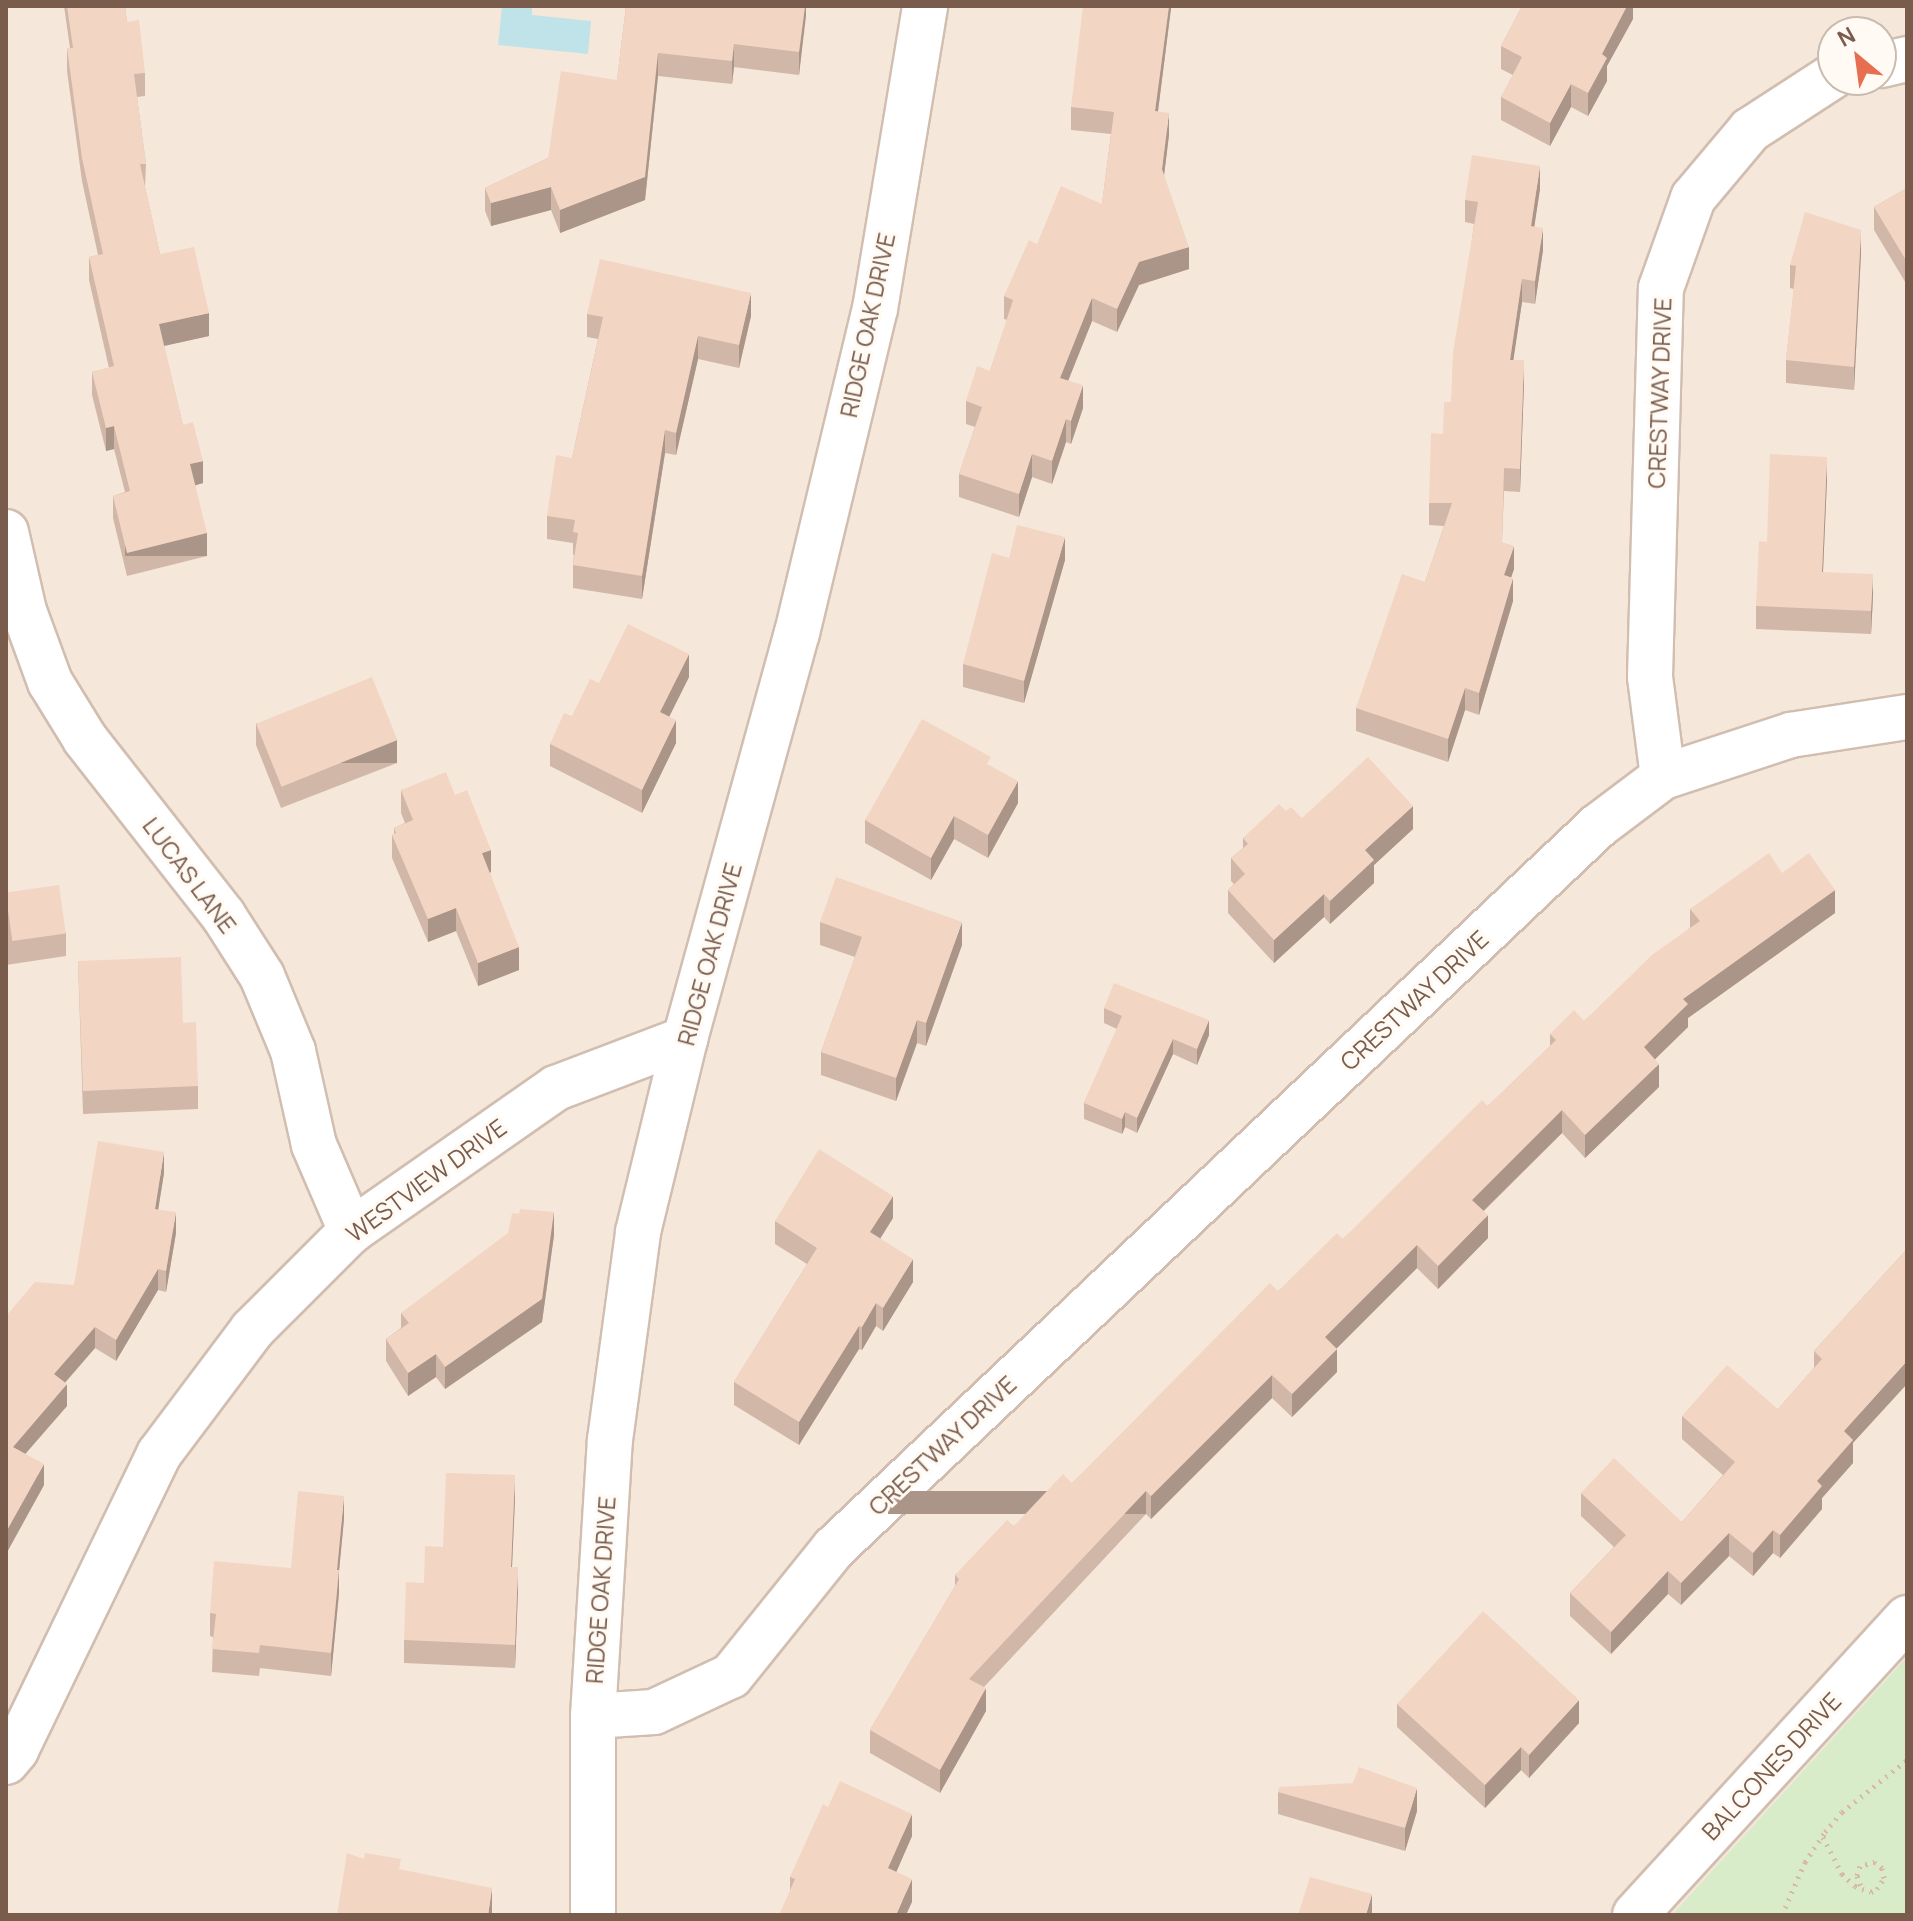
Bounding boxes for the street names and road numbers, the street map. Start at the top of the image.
street label: RIDGE OAK DRIVE [833,230,901,420]
street label: CRESTWAY DRIVE [1641,296,1677,490]
street label: LUCAS LANE [137,811,243,939]
street label: RIDGE OAK DRIVE [671,859,747,1049]
street label: CRESTWAY DRIVE [1334,924,1494,1076]
street label: WESTVIEW DRIVE [340,1112,512,1248]
street label: CRESTWAY DRIVE [862,1369,1022,1521]
street label: RIDGE OAK DRIVE [579,1495,621,1685]
street label: BALCONES DRIVE [1695,1686,1847,1846]

